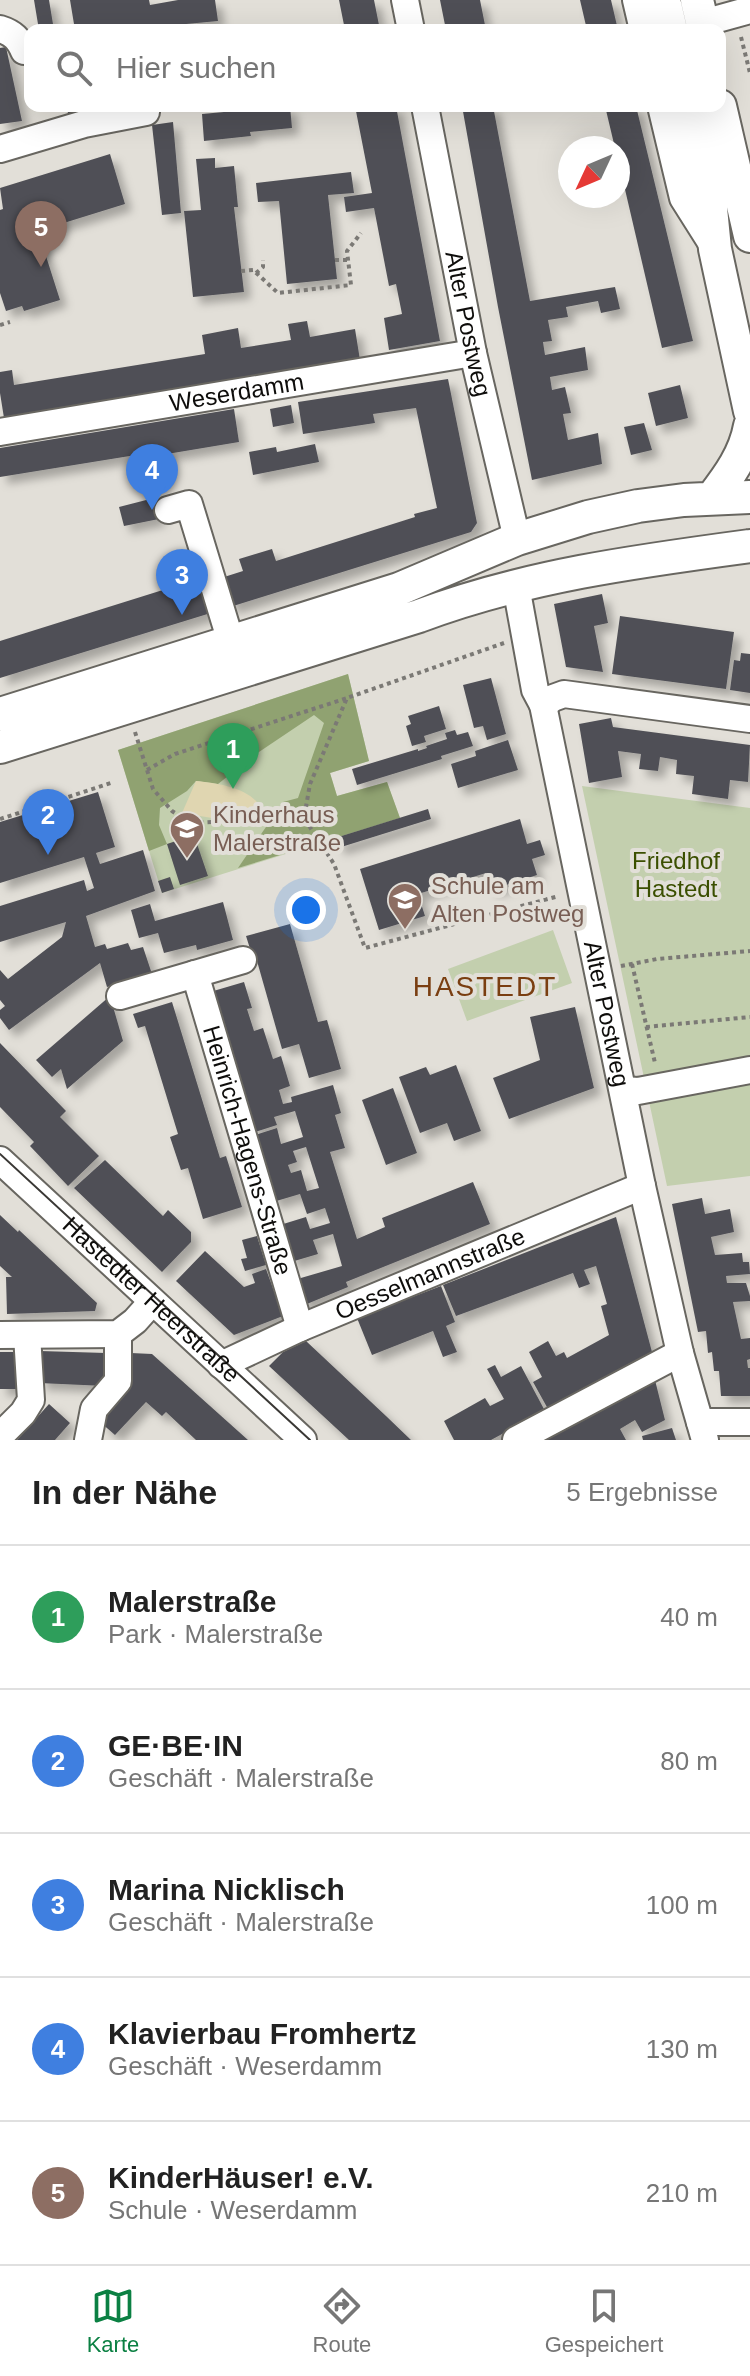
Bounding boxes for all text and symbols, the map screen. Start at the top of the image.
search box [24,24,726,112]
icon: search [52,46,96,90]
text: Hier suchen [116,51,276,84]
north arrow [558,136,630,208]
pin: 5 [15,201,67,267]
street label: Alter Postweg [440,249,497,399]
street label: Weserdamm [168,367,306,416]
pin: 4 [126,444,178,510]
pin: 3 [156,549,208,615]
pin: 1 [207,723,259,789]
pin: 2 [22,789,74,855]
place label: Kinderhaus Malerstraße [213,801,341,856]
school or university icon: Kinderhaus Malerstraße [168,810,206,860]
park label: Friedhof Hastedt [632,847,720,902]
place label: Schule am Alten Postweg [431,872,584,927]
school or university icon: Schule am Alten Postweg [386,881,424,931]
your location [286,890,326,930]
street label: Alter Postweg [579,938,635,1089]
district label: HASTEDT [413,971,557,1002]
street label: Heinrich-Hagens-Straße [198,1022,298,1278]
street label: Hastedter Heerstraße [58,1211,246,1388]
street label: Oesselmannstraße [331,1222,529,1325]
text: In der Nähe [32,1473,217,1511]
text: 5 Ergebnisse [566,1477,718,1507]
text: Malerstraße [108,1585,276,1618]
text: 1 [51,1602,65,1632]
text: 40 m [660,1602,718,1632]
text: Park · Malerstraße [108,1619,323,1649]
text: GE·BE·IN [108,1729,243,1762]
text: 2 [51,1746,65,1776]
text: 80 m [660,1746,718,1776]
text: Geschäft · Malerstraße [108,1763,374,1793]
text: Marina Nicklisch [108,1873,345,1906]
text: 3 [51,1890,65,1920]
text: 100 m [646,1890,718,1920]
text: Geschäft · Malerstraße [108,1907,374,1937]
text: Klavierbau Fromhertz [108,2017,416,2050]
text: 4 [51,2034,65,2064]
text: 130 m [646,2034,718,2064]
text: Geschäft · Weserdamm [108,2051,382,2081]
text: KinderHäuser! e.V. [108,2161,374,2194]
text: 5 [51,2178,65,2208]
text: 210 m [646,2178,718,2208]
text: Schule · Weserdamm [108,2195,358,2225]
tab: Karte [87,2284,139,2358]
tab: Route [313,2284,371,2358]
tab: Gespeichert [545,2284,663,2358]

